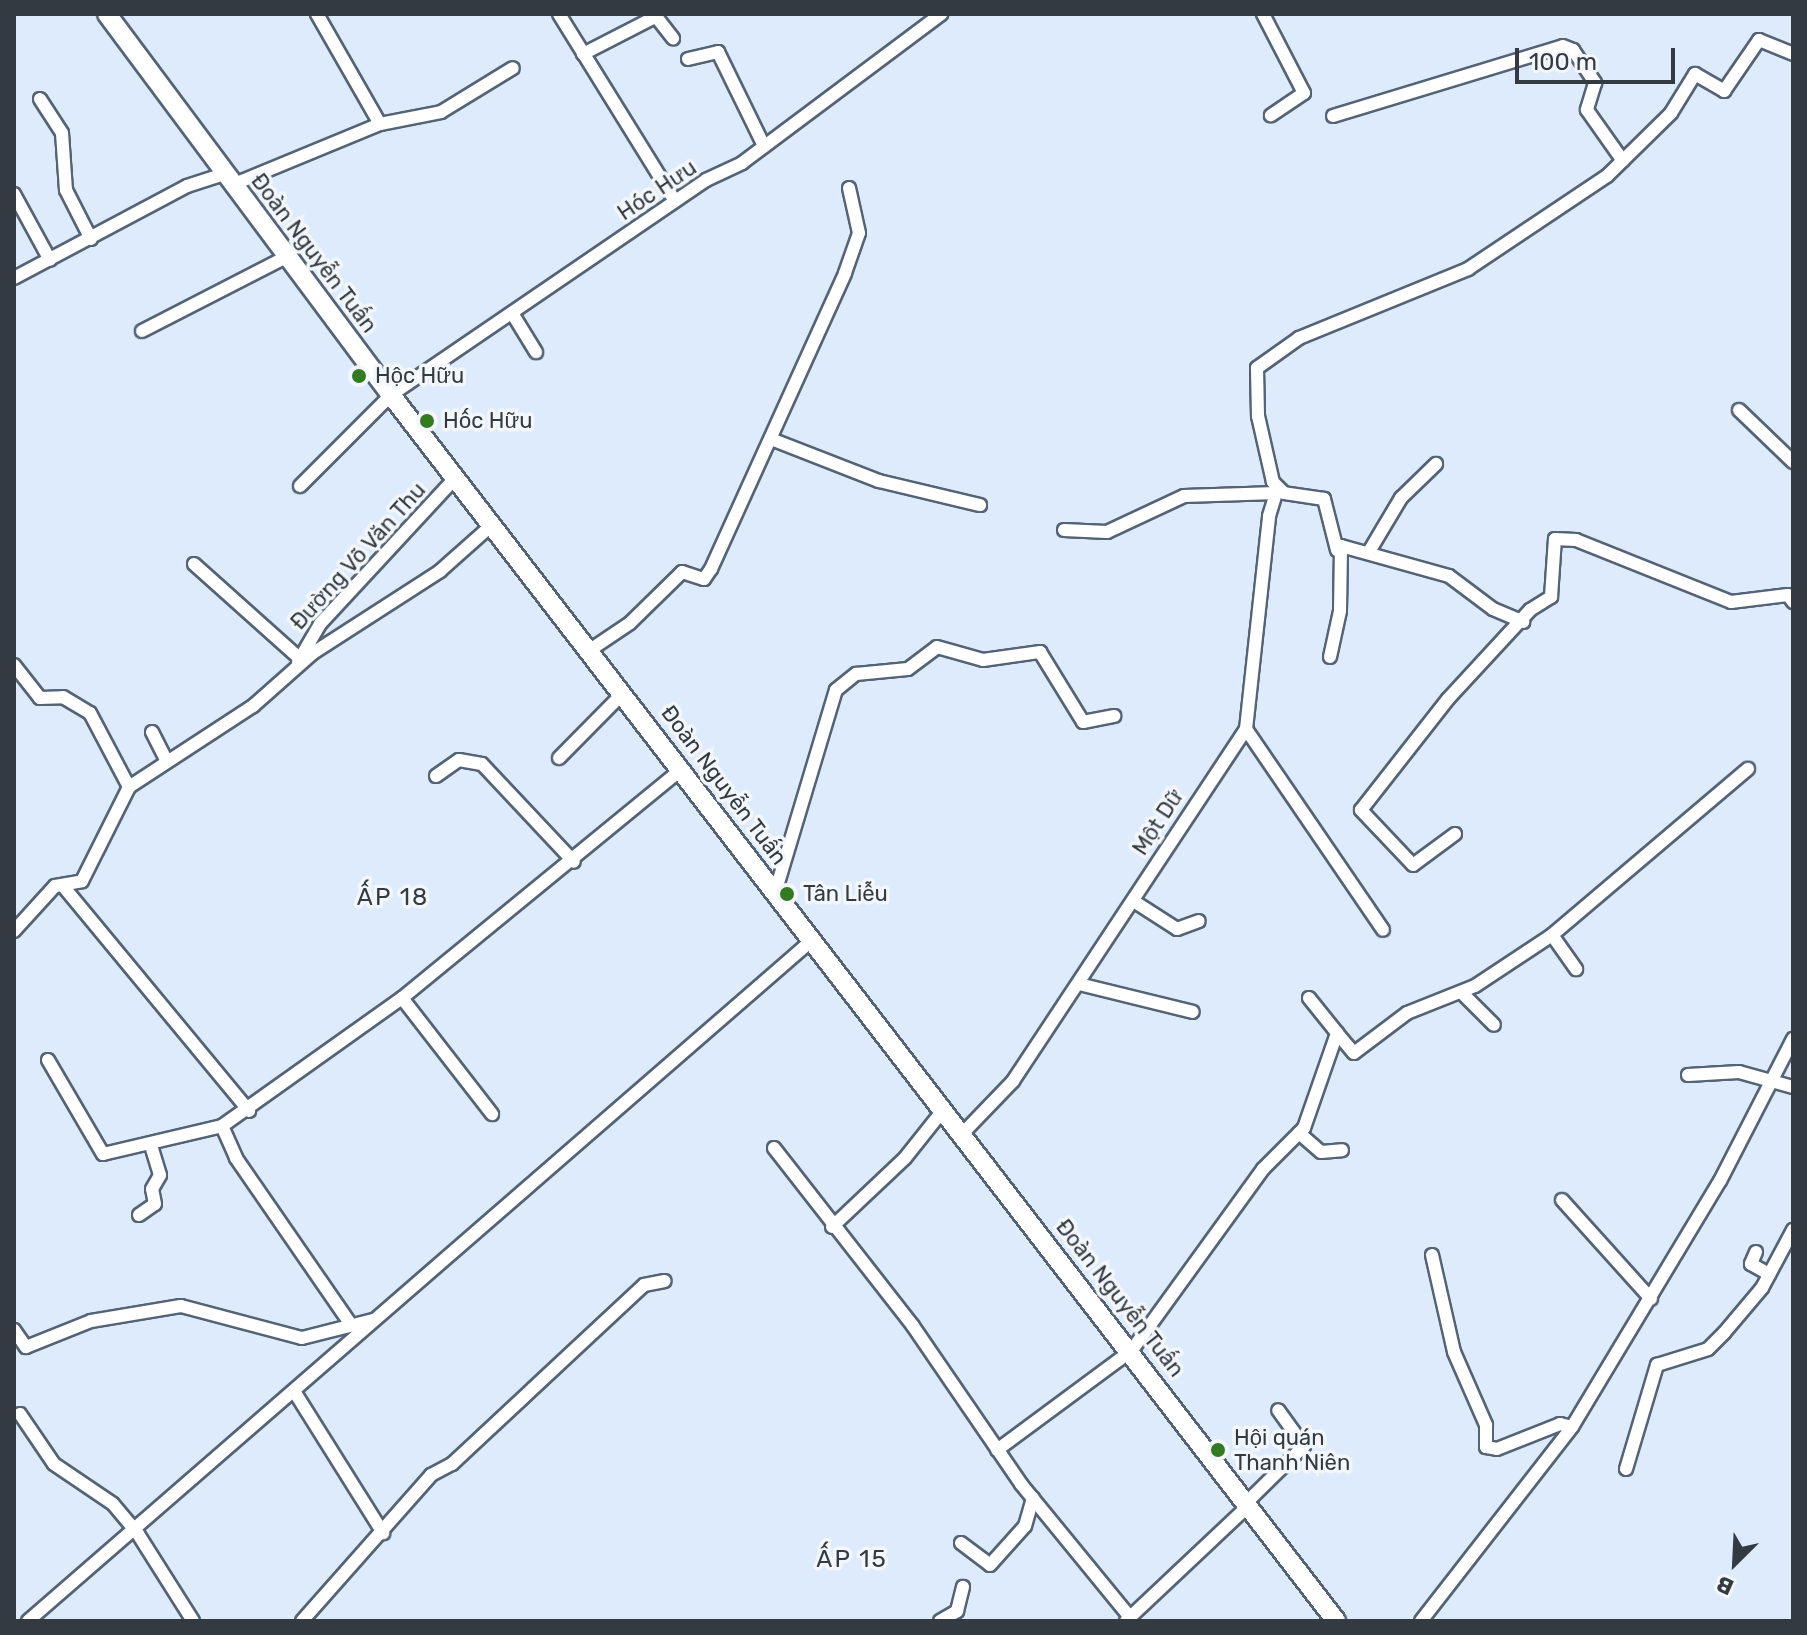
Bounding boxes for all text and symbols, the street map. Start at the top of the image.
scale bar [1519,32,1679,82]
text: 100 m [1529,48,1597,76]
street label: Hóc Hưu [612,154,702,226]
street label: Đoàn Nguyễn Tuấn [245,168,383,338]
place label: Hộc Hữu [375,363,464,389]
marker: Hộc Hữu [350,367,368,385]
place label: Hốc Hữu [443,408,533,434]
marker: Hốc Hữu [418,412,436,430]
street label: Đường Võ Văn Thu [284,476,432,636]
street label: Đoàn Nguyễn Tuấn [655,700,793,870]
street label: Một Dữ [1127,784,1189,860]
place label: Tân Liễu [803,881,888,907]
district label: ẤP 18 [357,884,429,912]
marker: Tân Liễu [778,885,796,903]
street label: Đoàn Nguyễn Tuấn [1050,1214,1190,1382]
place label: Hội quán Thanh Niên [1234,1424,1350,1476]
marker: Hội quán Thanh Niên [1209,1441,1227,1459]
north arrow [1695,1523,1775,1603]
district label: ẤP 15 [816,1546,888,1574]
text: B [1712,1570,1738,1601]

